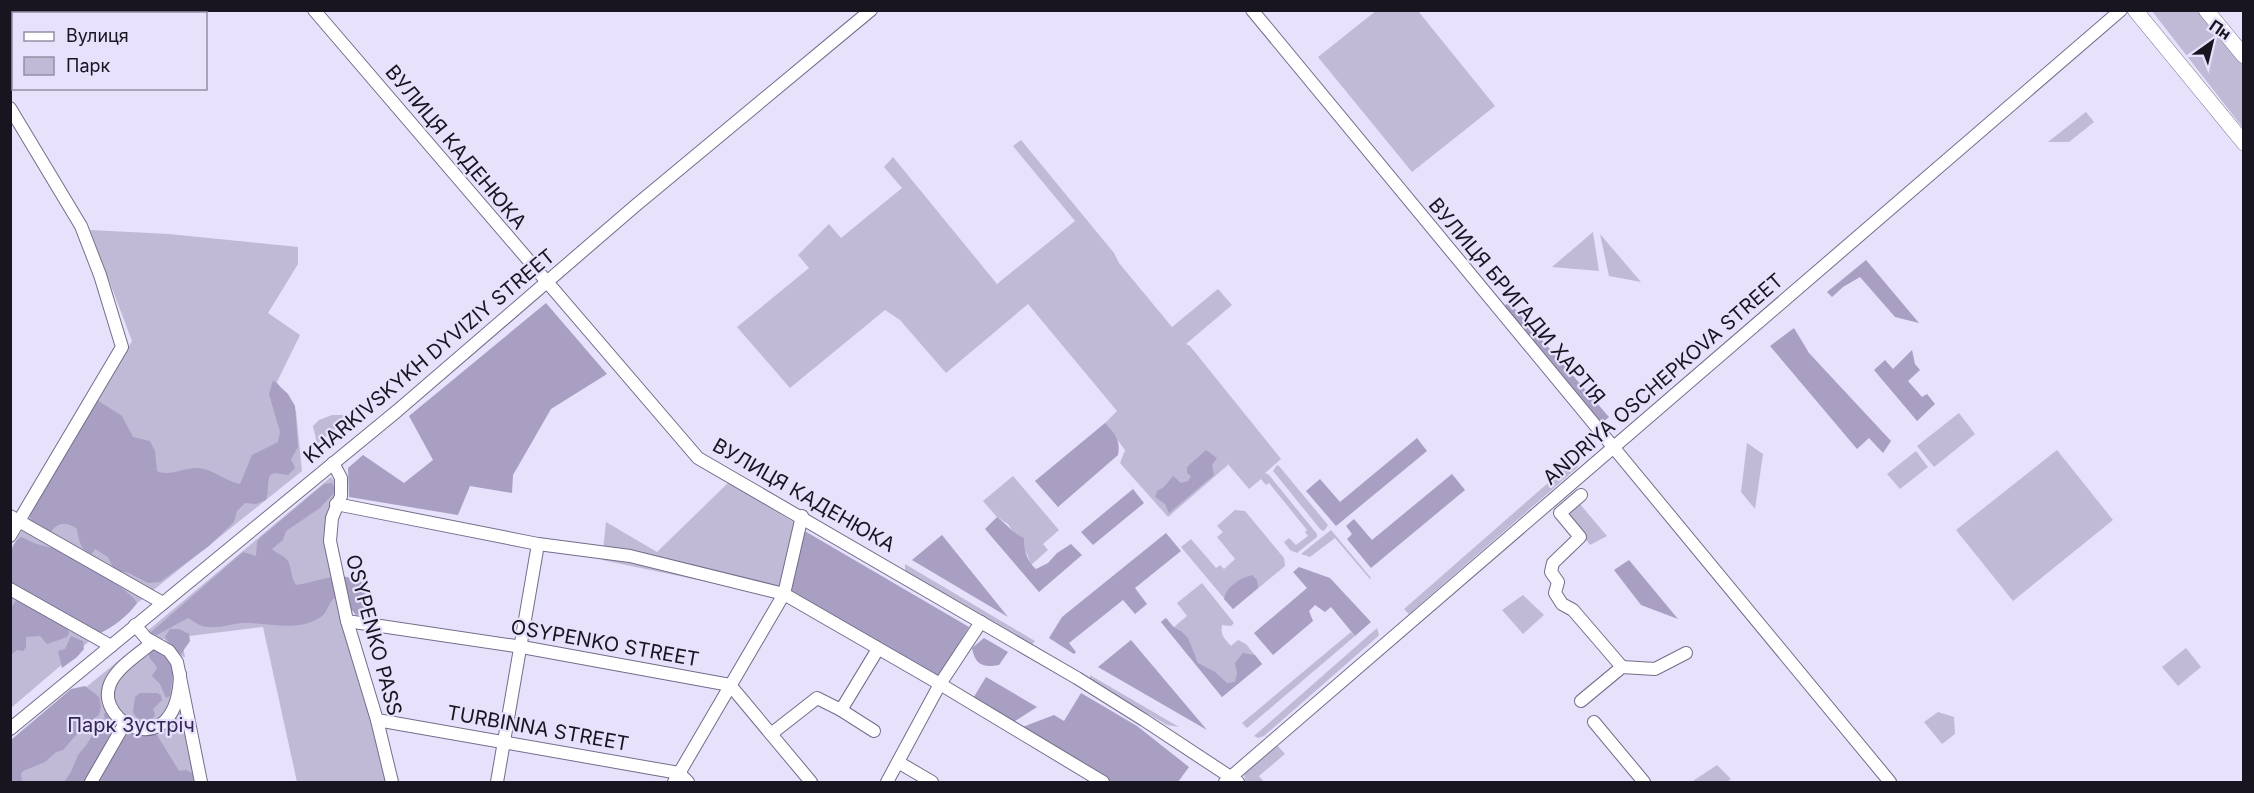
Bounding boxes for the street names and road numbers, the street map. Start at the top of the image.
street label: ВУЛИЦЯ КАДЕНЮКА [380,60,532,234]
street label: ВУЛИЦЯ БРИГАДИ ХАРТІЯ [1424,193,1610,409]
street label: KHARKIVSKYKH DYVIZIY STREET [298,244,560,468]
street label: ANDRIYA OSCHEPKOVA STREET [1538,268,1788,490]
street label: ВУЛИЦЯ КАДЕНЮКА [709,433,900,557]
street label: OSYPENKO PASS [341,552,407,718]
street label: OSYPENKO STREET [509,615,701,671]
street label: TURBINNA STREET [445,700,631,756]

